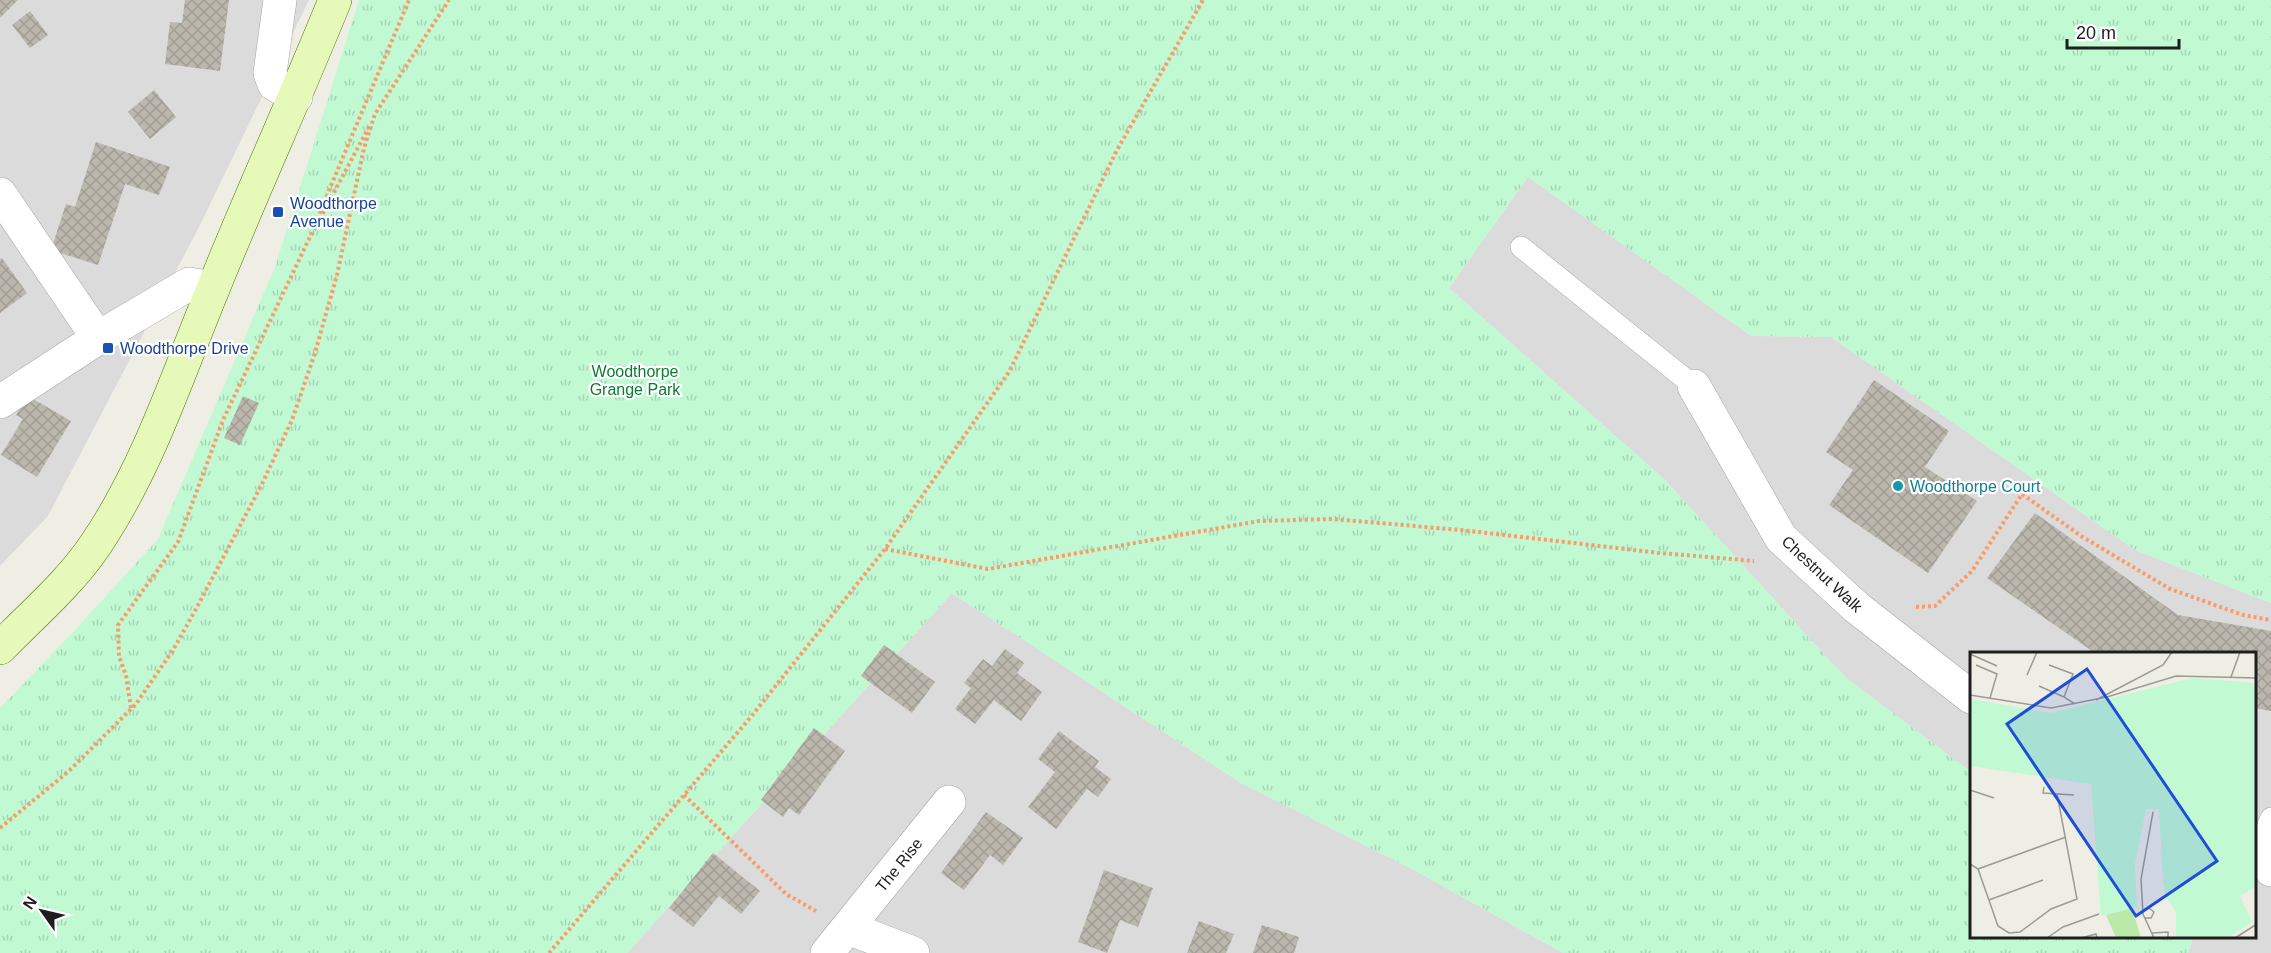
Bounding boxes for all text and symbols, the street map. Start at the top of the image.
scale bar [2067,12,2180,50]
text: 20 m [2076,23,2116,43]
place label: Woodthorpe Avenue [290,195,377,230]
marker: Woodthorpe Avenue [271,205,285,219]
place label: Woodthorpe Drive [120,340,249,357]
marker: Woodthorpe Drive [101,341,115,355]
park label: Woodthorpe Grange Park [590,363,681,398]
place label: Woodthorpe Court [1910,478,2041,495]
marker: Woodthorpe Court [1891,479,1905,493]
street label: Chestnut Walk [1778,533,1866,616]
inset map [1970,652,2256,938]
street label: The Rise [872,835,926,895]
north arrow [12,881,72,941]
text: N [20,893,40,912]

